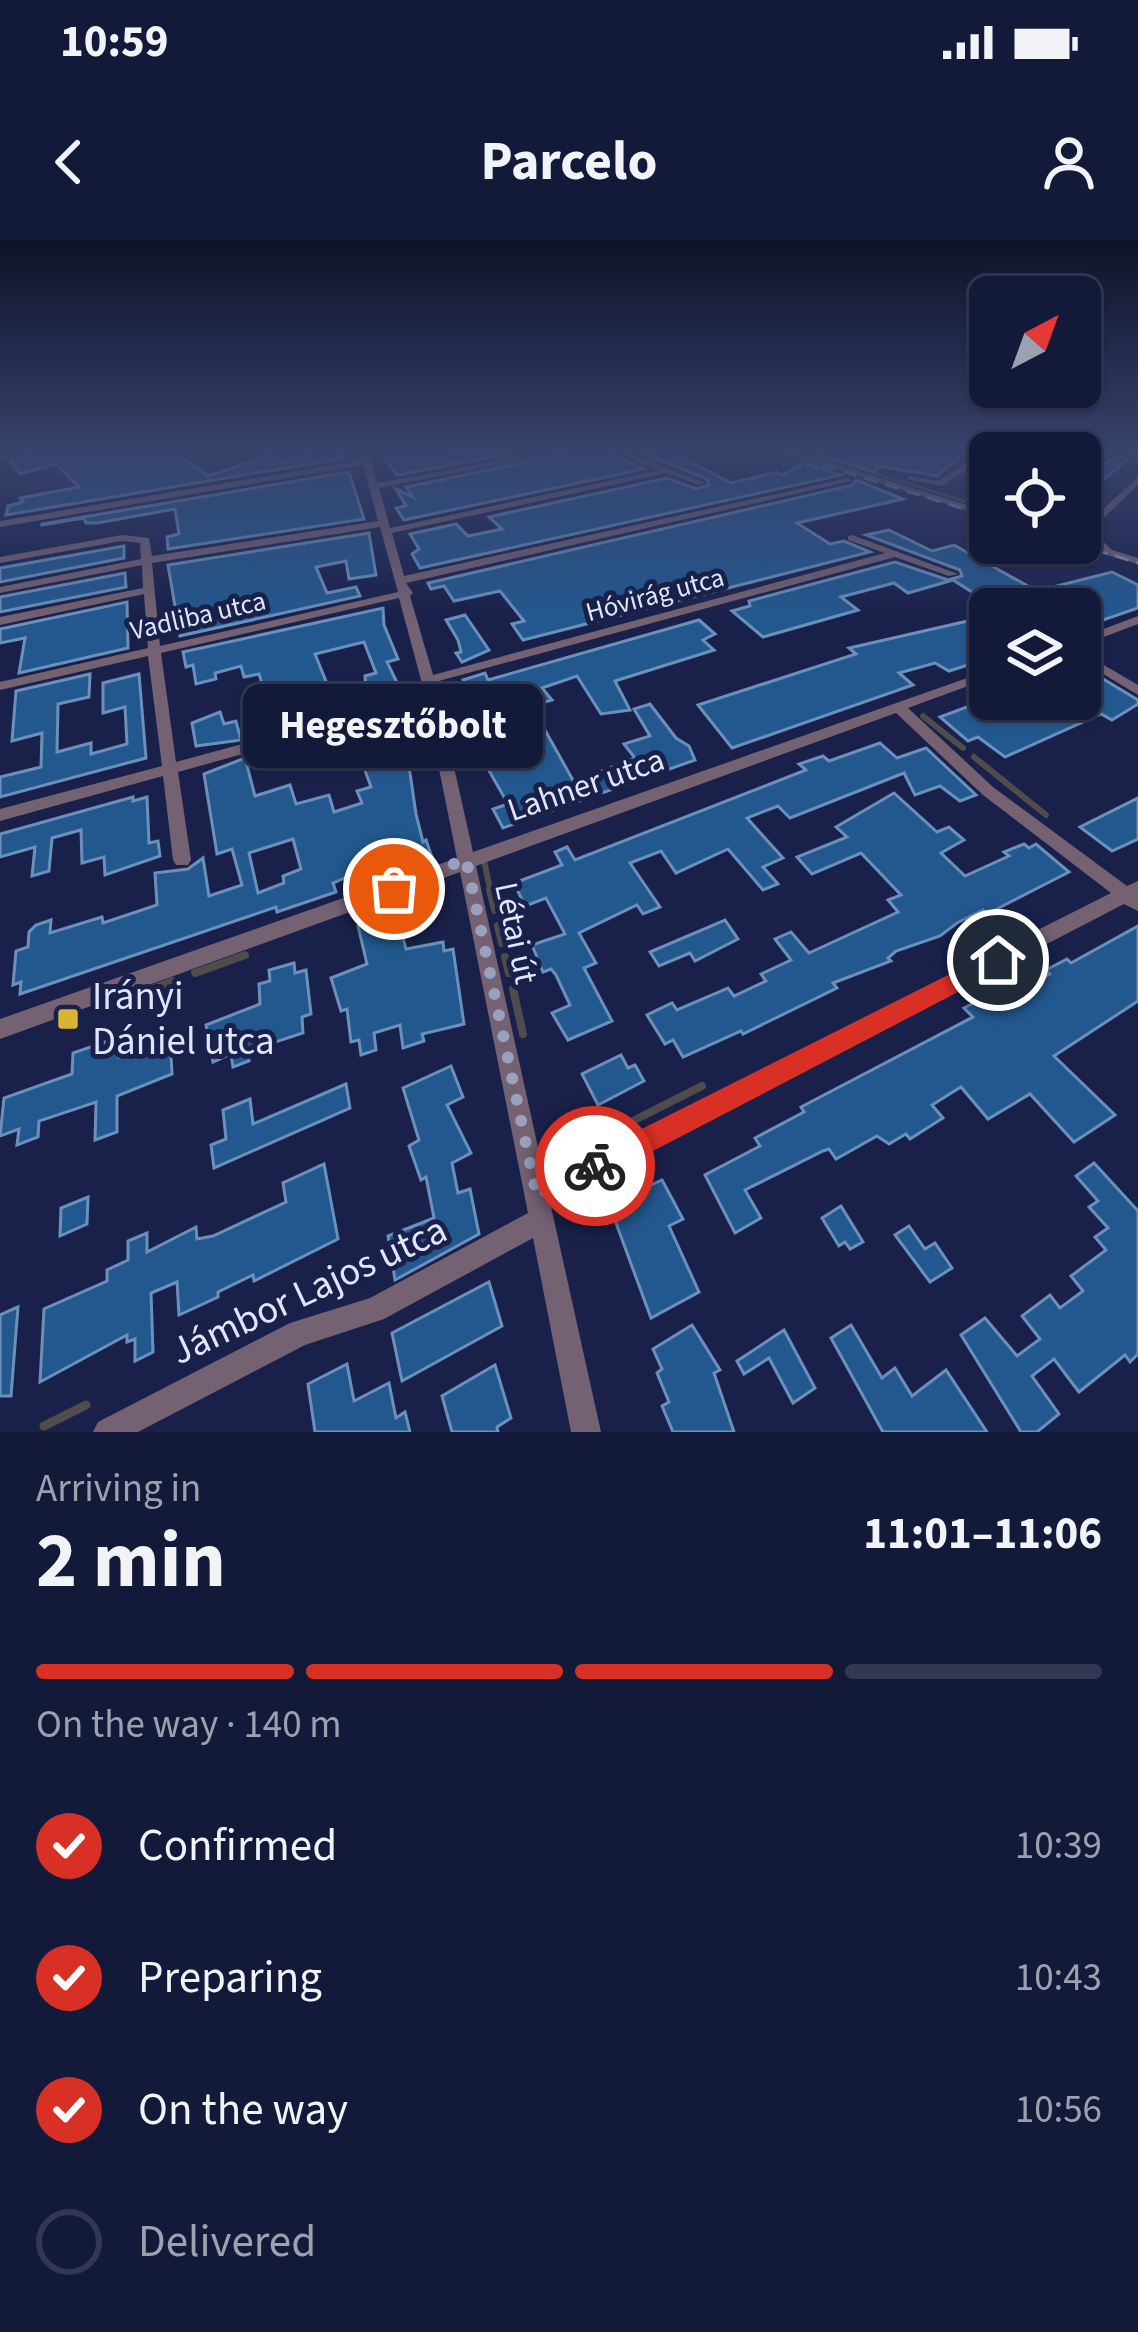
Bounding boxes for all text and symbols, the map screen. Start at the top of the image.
text: 10:59 [60,10,169,74]
text: Parcelo [481,124,657,201]
icon: back [36,129,102,195]
icon: person [1036,129,1102,195]
north arrow [969,276,1101,408]
map controls [969,276,1101,720]
button: locate [969,432,1101,564]
street label: Hóvirág utca [581,558,729,632]
street label: Vadliba utca [126,581,270,651]
button: layers [969,588,1101,720]
callout: Hegesztőbolt [244,685,544,769]
text: Hegesztőbolt [279,698,507,754]
street label: Lahner utca [501,736,671,834]
pin [343,838,445,940]
icon: bag [361,856,427,922]
street label: Létai út [482,878,550,988]
pin [947,909,1049,1011]
icon: home [965,927,1031,993]
place label: Irányi Dániel utca [92,969,275,1070]
marker: Irányi Dániel utca [55,1006,81,1032]
courier [535,1106,655,1226]
icon: bike [562,1133,628,1199]
street label: Jámbor Lajos utca [162,1202,456,1380]
text: Arriving in [36,1461,201,1517]
text: 11:01–11:06 [863,1502,1102,1566]
text: 2 min [36,1506,226,1617]
text: On the way · 140 m [36,1697,342,1753]
icon: check [36,1813,102,1879]
text: Confirmed [138,1814,337,1878]
text: 10:39 [1015,1818,1102,1874]
icon: check [36,1945,102,2011]
text: Preparing [138,1946,322,2010]
text: 10:43 [1015,1950,1102,2006]
icon: check [36,2077,102,2143]
text: On the way [138,2078,348,2142]
text: 10:56 [1015,2082,1102,2138]
text: Delivered [138,2210,316,2274]

